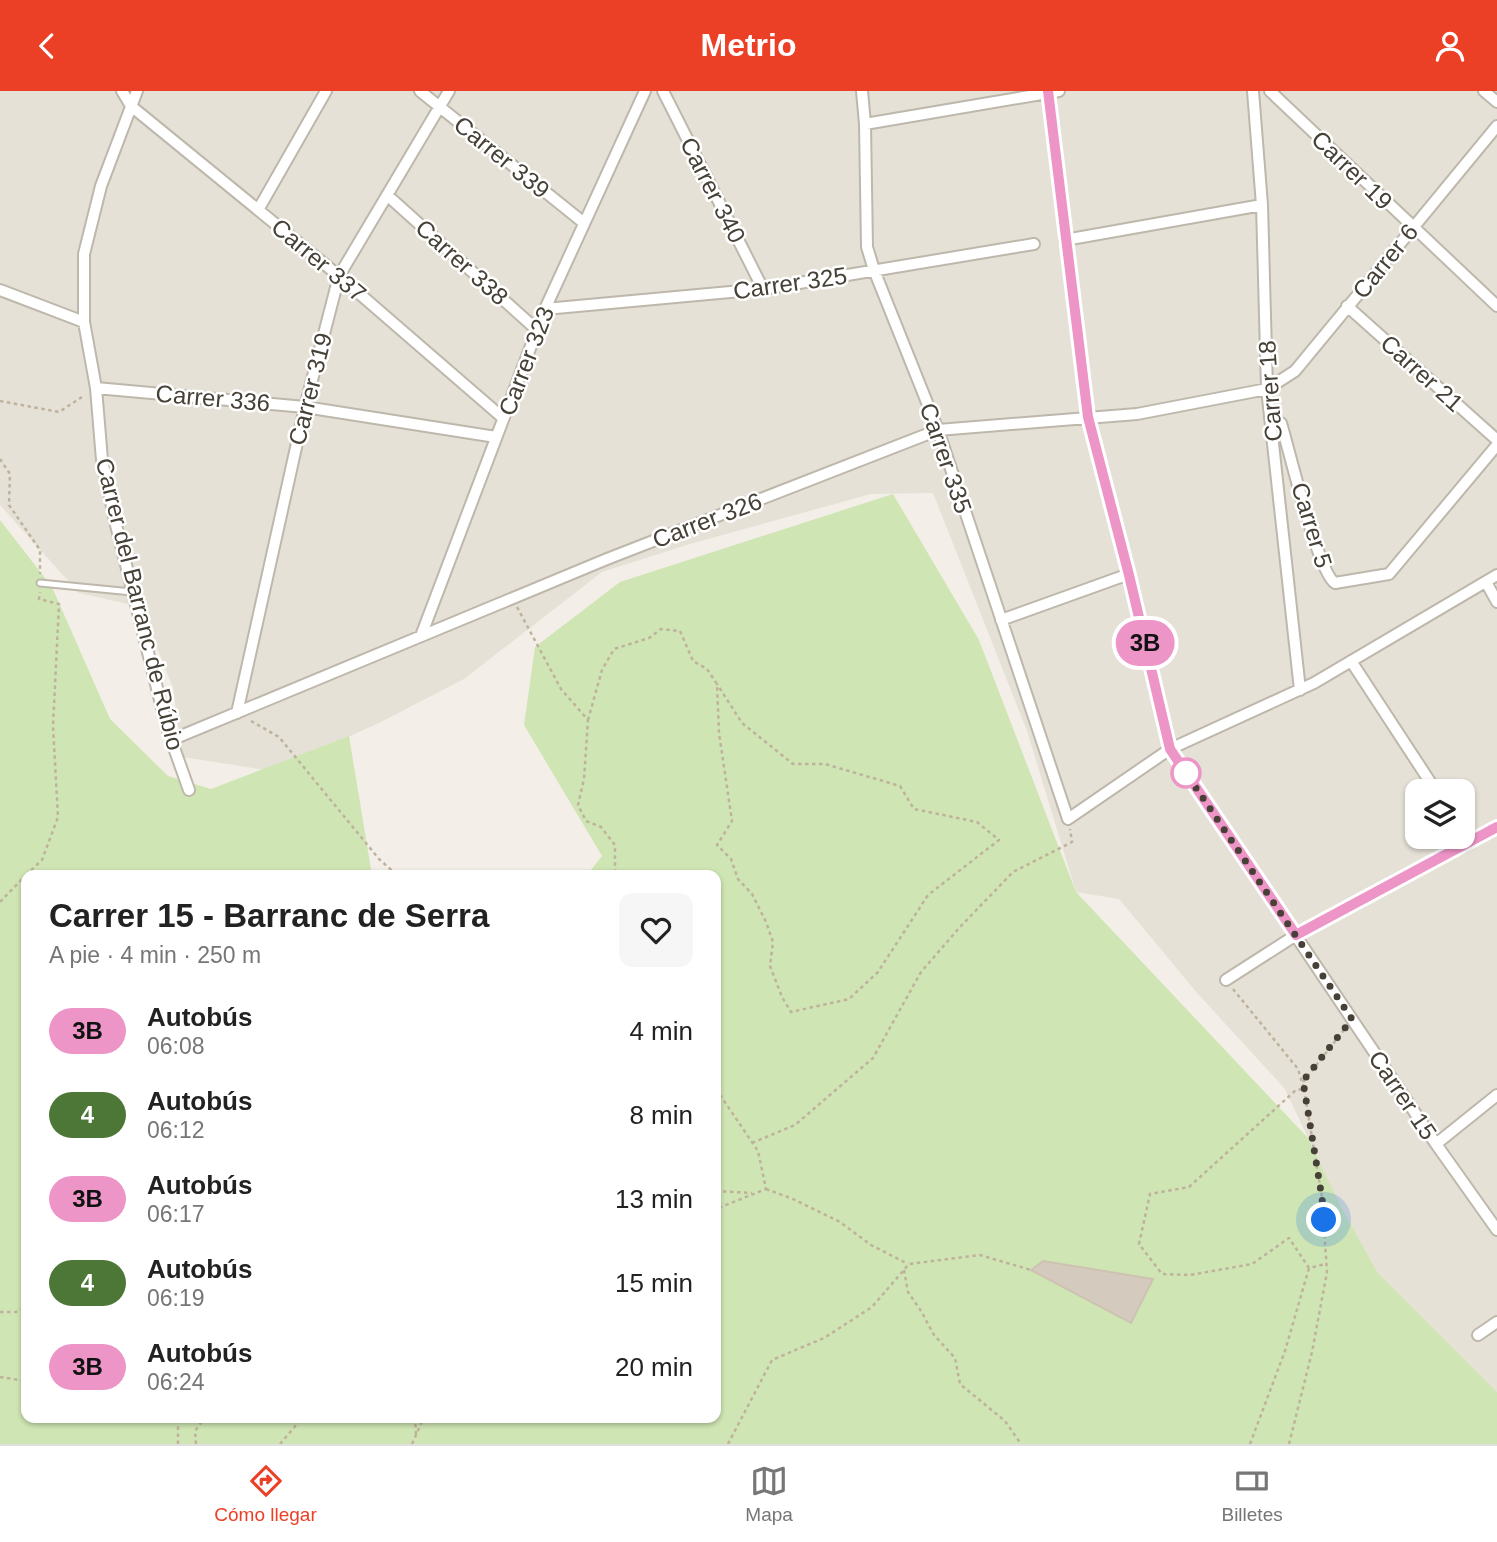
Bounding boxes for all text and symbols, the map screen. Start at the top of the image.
icon: back [28,27,66,65]
text: Metrio [701,27,797,63]
icon: person [1431,27,1469,65]
street label: Carrer 339 [449,110,555,204]
street label: Carrer 19 [1306,125,1398,215]
street label: Carrer 340 [675,133,751,247]
street label: Carrer 337 [266,213,372,307]
street label: Carrer 338 [410,214,514,310]
street label: Carrer 6 [1347,218,1423,304]
street label: Carrer 325 [731,262,849,304]
street label: Carrer 323 [493,303,559,419]
street label: Carrer 21 [1375,329,1469,417]
street label: Carrer 319 [283,330,337,448]
street label: Carrer 18 [1253,339,1287,443]
street label: Carrer 336 [155,380,271,416]
street label: Carrer 335 [915,399,977,517]
street label: Carrer del Barranc de Rúbio [91,455,189,753]
street label: Carrer 5 [1286,479,1338,571]
street label: Carrer 326 [649,487,765,553]
line badge: 3B [1114,620,1176,666]
text: 3B [1130,629,1160,656]
unlabelled marker [1171,758,1201,788]
map controls [1405,779,1475,849]
button: layers [1405,779,1475,849]
button: heart [619,893,693,967]
text: Carrer 15 - Barranc de Serra [49,897,489,934]
text: A pie · 4 min · 250 m [49,942,261,968]
text: Autobús [147,1002,252,1032]
text: 4 min [629,1016,693,1046]
text: 3B [72,1017,103,1044]
text: 06:08 [147,1033,205,1059]
street label: Carrer 15 [1363,1045,1443,1145]
text: Autobús [147,1086,252,1116]
text: 8 min [629,1100,693,1130]
text: 4 [81,1101,94,1128]
text: 06:12 [147,1117,205,1143]
text: Autobús [147,1170,252,1200]
text: 13 min [615,1184,693,1214]
text: 3B [72,1185,103,1212]
text: 06:17 [147,1201,205,1227]
your location [1306,1202,1341,1237]
text: Autobús [147,1254,252,1284]
text: 15 min [615,1268,693,1298]
text: 4 [81,1269,94,1296]
text: 06:19 [147,1285,205,1311]
text: Autobús [147,1338,252,1368]
text: 20 min [615,1352,693,1382]
text: 3B [72,1353,103,1380]
text: 06:24 [147,1369,205,1395]
tab: Cómo llegar [214,1462,317,1526]
tab: Mapa [745,1462,793,1526]
tab: Billetes [1221,1462,1283,1526]

